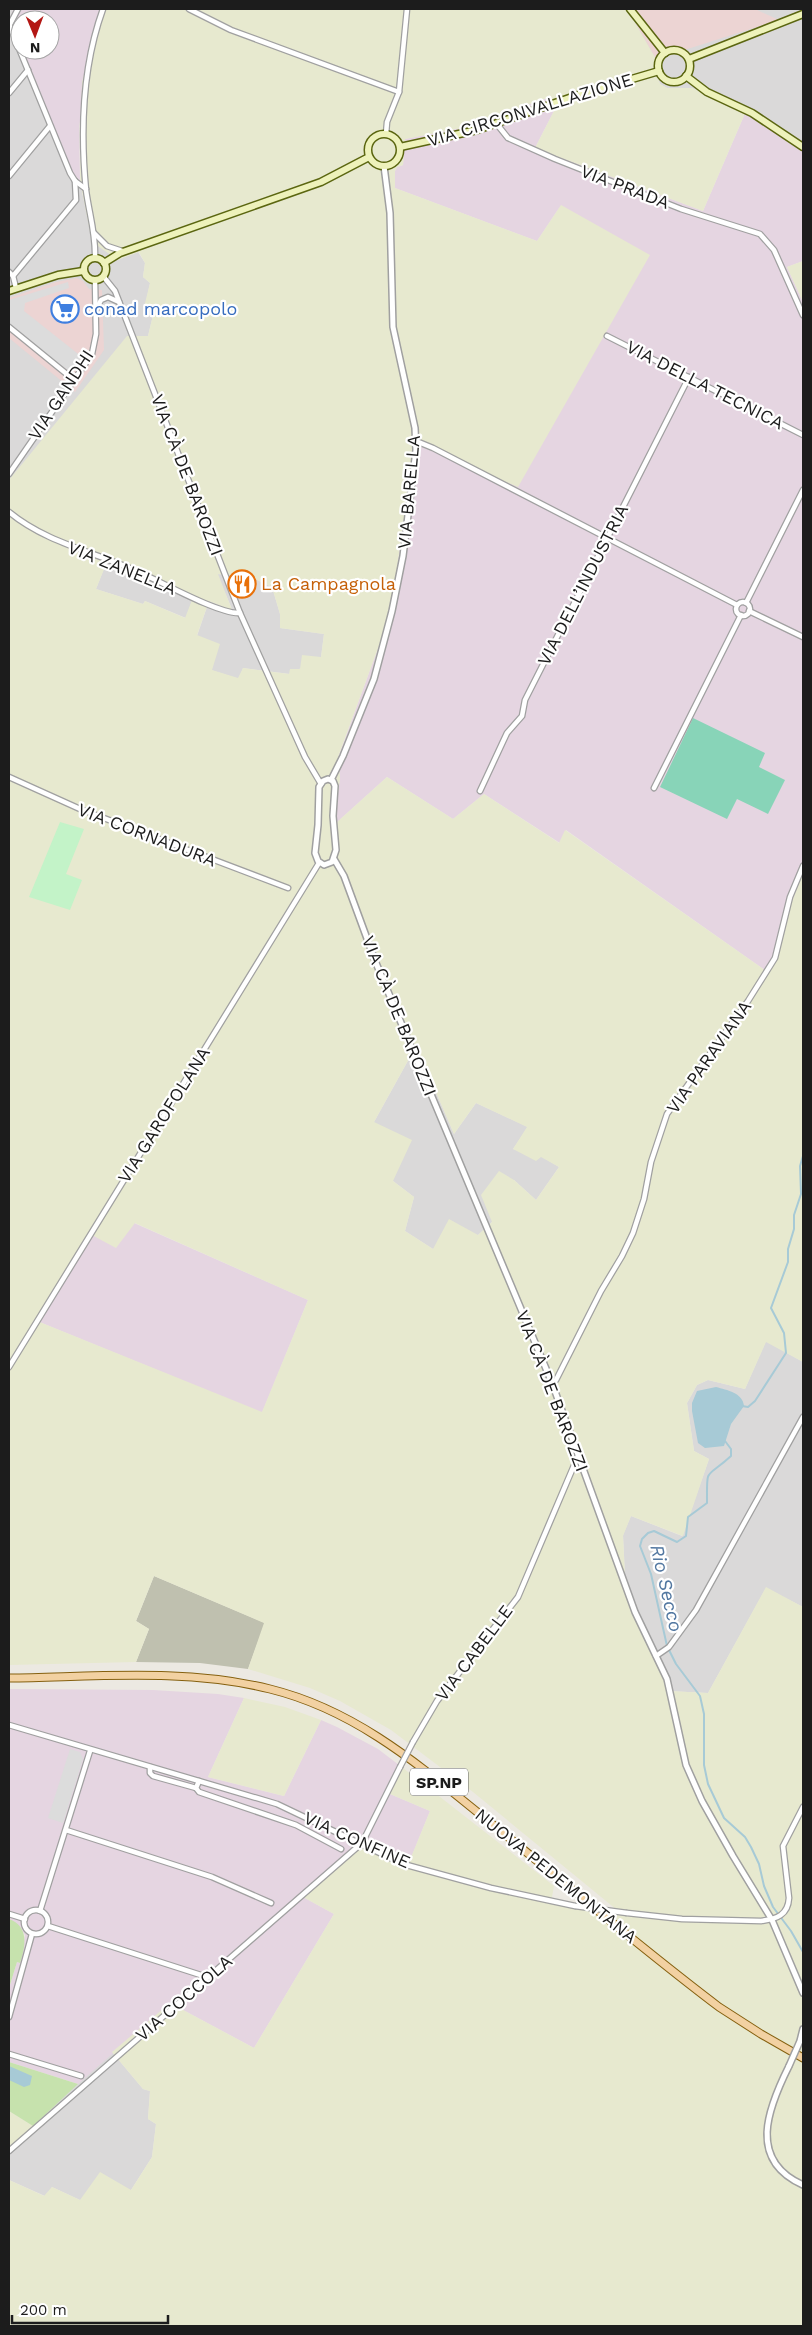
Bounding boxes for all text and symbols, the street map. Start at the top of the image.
north arrow [10,10,60,60]
text: N [30,40,41,56]
street label: VIA CIRCONVALLAZIONE [425,68,635,151]
street label: VIA PRADA [578,160,673,213]
supermarket icon: conad marcopolo [50,294,80,324]
place label: conad marcopolo [84,298,237,319]
street label: VIA DELLA TECNICA [623,336,788,434]
street label: VIA GANDHI [23,345,98,444]
street label: VIA CÀ DE BAROZZI [147,391,228,558]
street label: VIA BARELLA [393,434,424,550]
street label: VIA DELL’INDUSTRIA [533,501,632,669]
street label: VIA ZANELLA [65,536,180,599]
restaurant icon: La Campagnola [227,569,257,599]
place label: La Campagnola [261,573,396,594]
street label: VIA CORNADURA [75,798,220,871]
street label: VIA CÀ DE BAROZZI [358,933,441,1099]
street label: VIA PARAVIANA [662,996,755,1117]
street label: VIA GAROFOLANA [113,1043,214,1187]
street label: VIA CÀ DE BAROZZI [512,1307,593,1474]
water label: Rio Secco [645,1542,688,1634]
street label: VIA CABELLE [431,1601,517,1705]
road number: SP.NP [410,1768,468,1795]
street label: NUOVA PEDEMONTANA [471,1804,642,1947]
street label: VIA CONFINE [301,1807,414,1872]
street label: VIA COCCOLA [131,1950,236,2045]
scale bar [12,2292,169,2324]
text: 200 m [20,2301,67,2319]

